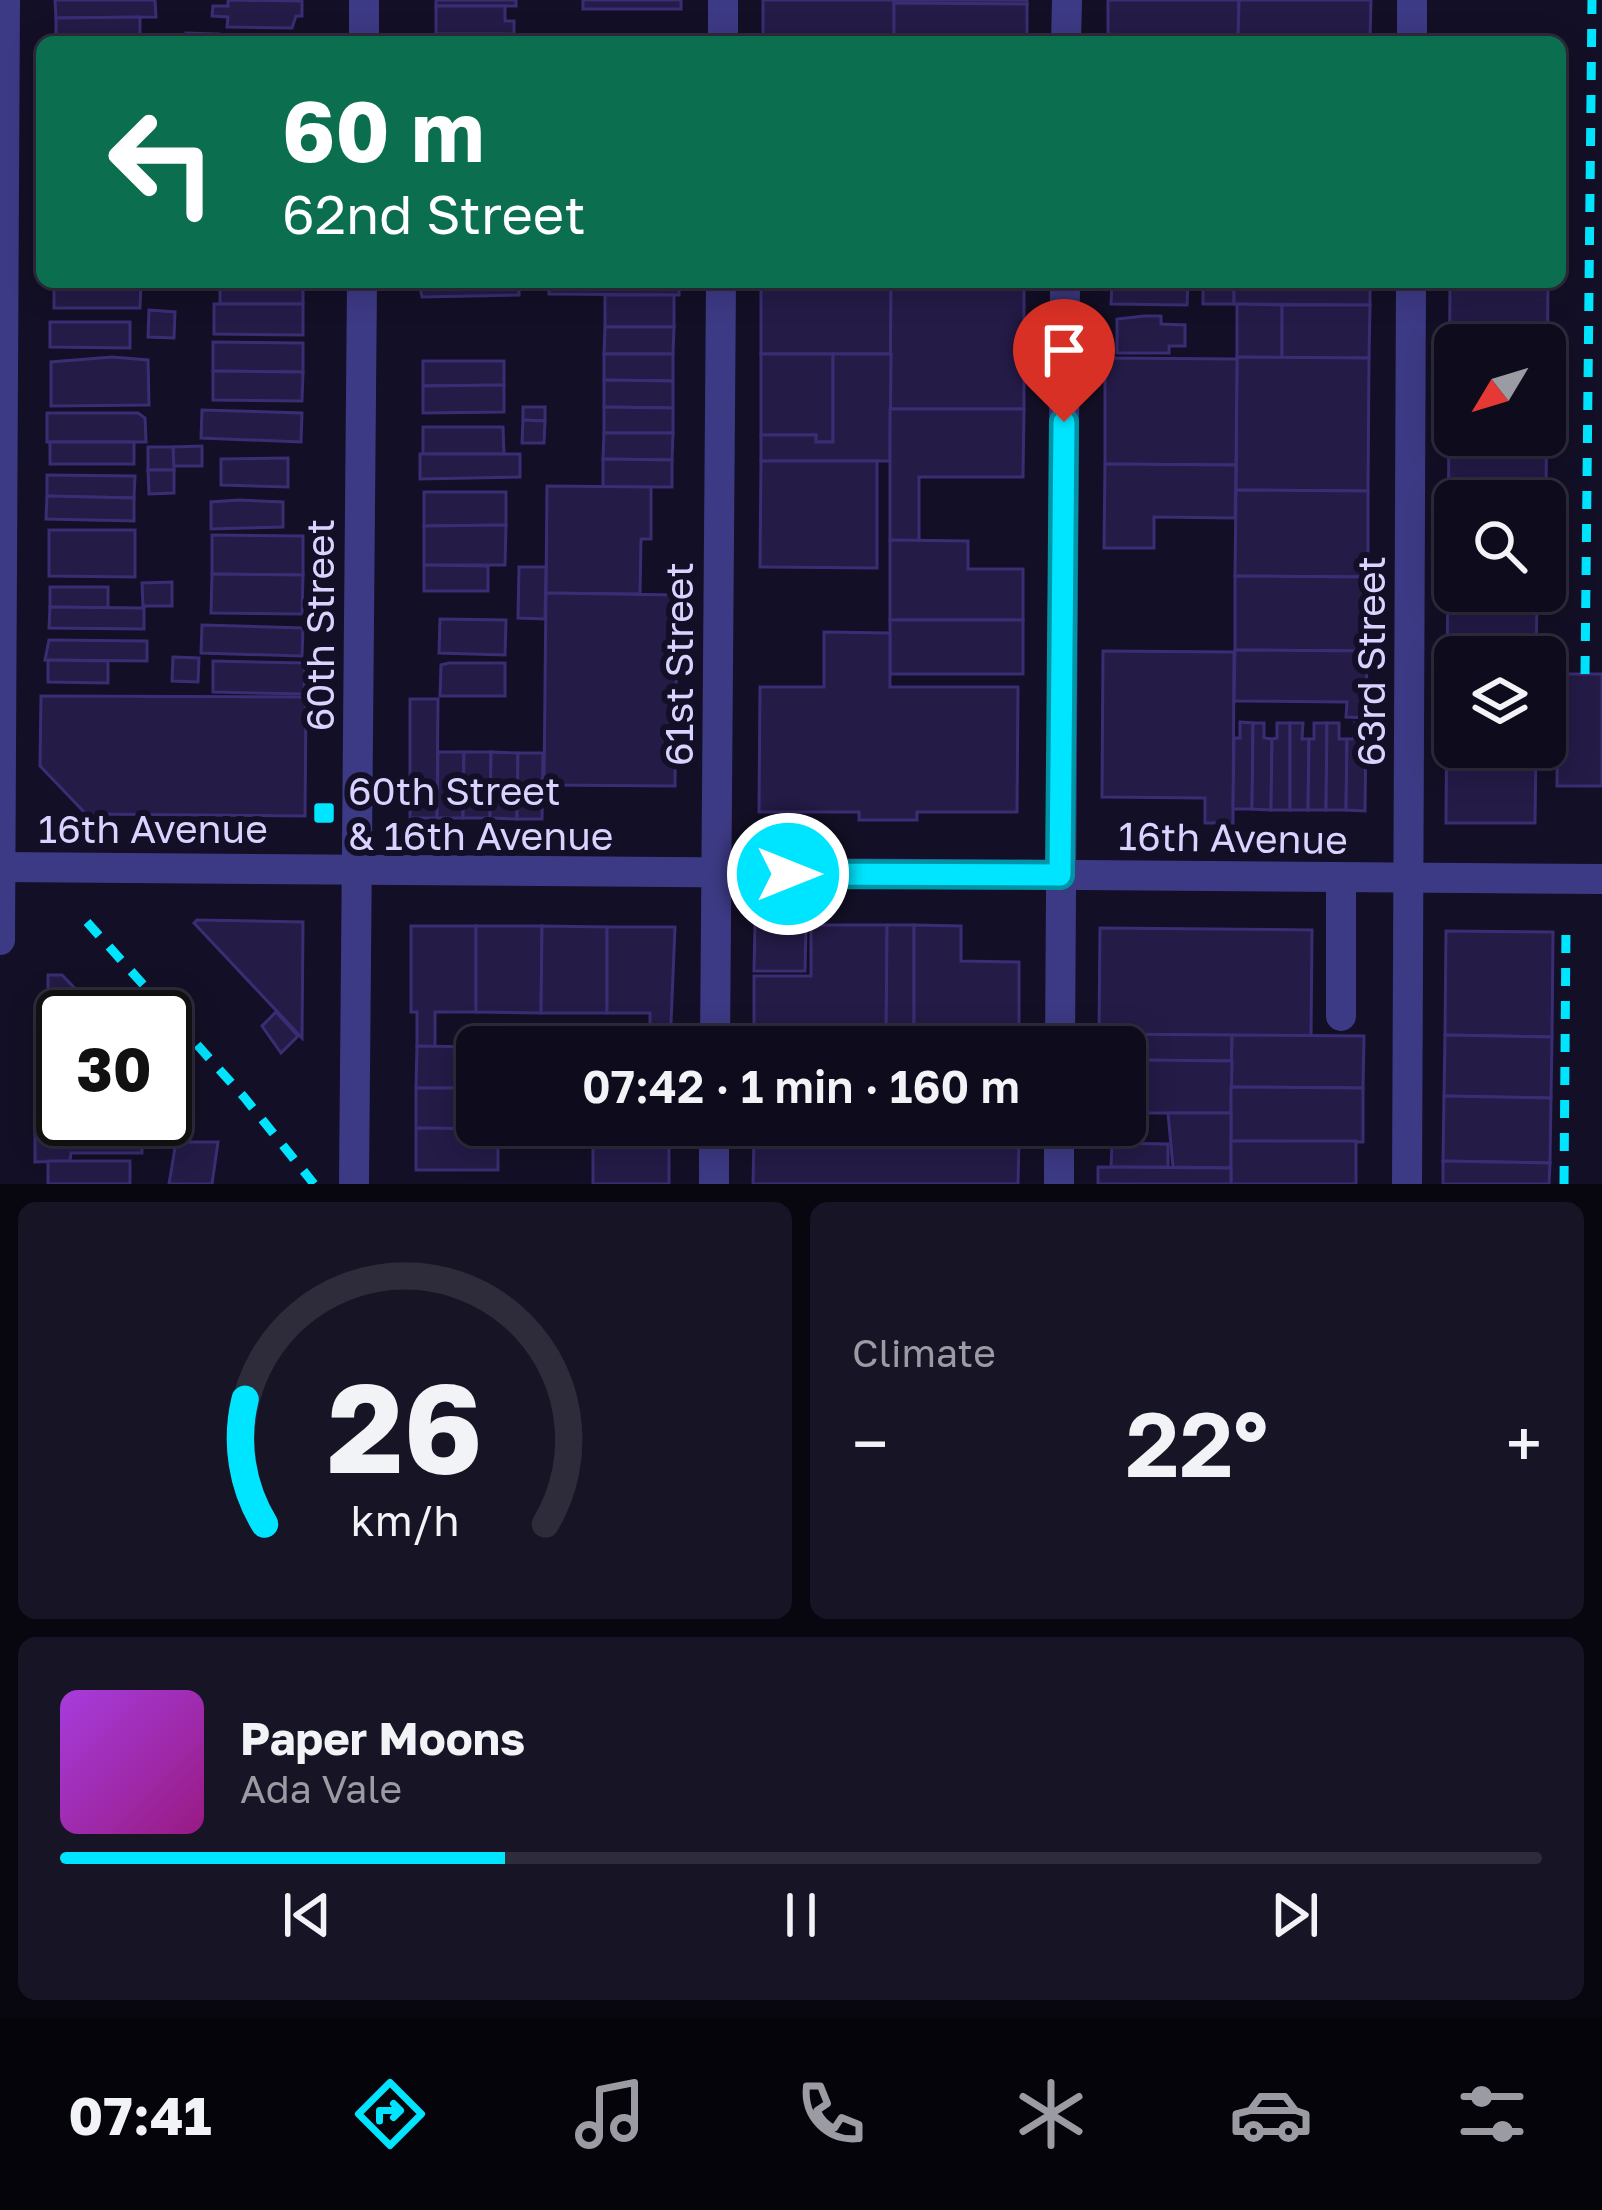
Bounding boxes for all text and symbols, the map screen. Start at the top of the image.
text: 60 m [282,80,484,180]
icon: left [84,84,240,240]
text: 62nd Street [282,181,586,246]
pin [1013,299,1115,422]
icon: arrive [1031,317,1097,383]
north arrow [1434,324,1566,456]
map controls [1434,324,1566,768]
button: search [1434,480,1566,612]
street label: 60th Street [296,519,343,731]
street label: 63rd Street [1347,556,1394,766]
street label: 61st Street [655,562,702,766]
button: layers [1434,636,1566,768]
place label: 60th Street & 16th Avenue [348,767,613,859]
marker: 60th Street & 16th Avenue [311,800,337,826]
street label: 16th Avenue [38,805,268,852]
position arrow [725,811,851,937]
street label: 16th Avenue [1118,812,1348,863]
speed limit sign: 30 [36,990,192,1146]
text: 07:42 · 1 min · 160 m [582,1059,1020,1113]
text: Climate [852,1329,996,1376]
text: 26 [327,1351,483,1500]
text: 22° [1126,1389,1268,1497]
text: − [852,1403,888,1483]
text: + [1506,1403,1542,1483]
text: km/h [350,1493,460,1544]
text: Paper Moons [240,1711,525,1765]
text: Ada Vale [240,1765,402,1812]
icon: previous [274,1882,340,1948]
icon: pause [768,1882,834,1948]
icon: next [1262,1882,1328,1948]
icon: directions [348,2072,432,2156]
icon: music [568,2072,652,2156]
icon: phone [789,2072,873,2156]
icon: climate [1009,2072,1093,2156]
icon: car [1229,2072,1313,2156]
icon: filters [1450,2072,1534,2156]
text: 07:41 [68,2082,212,2147]

